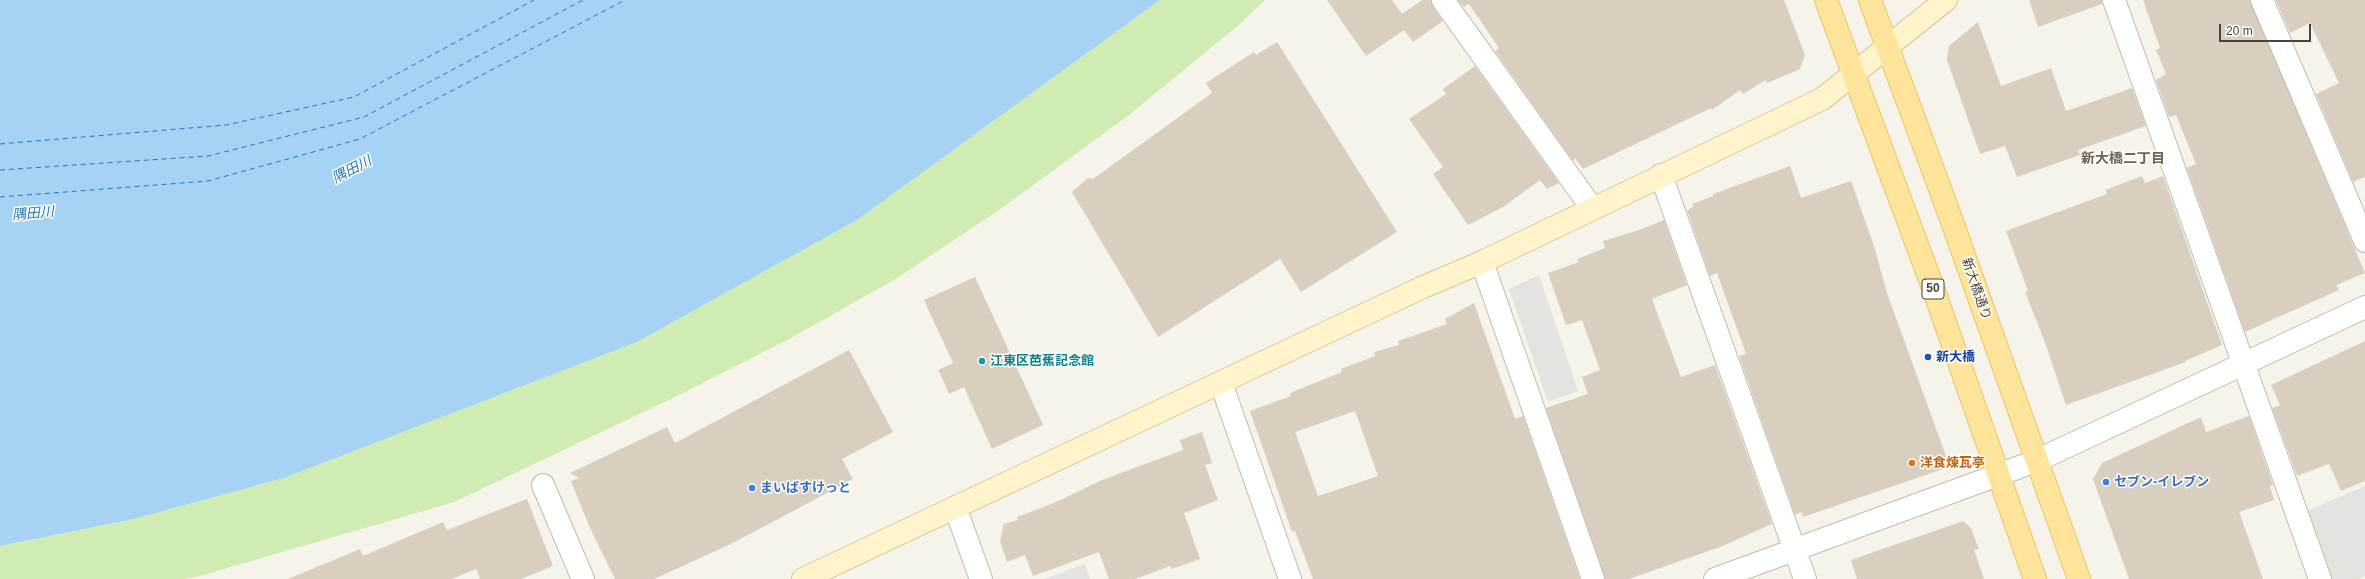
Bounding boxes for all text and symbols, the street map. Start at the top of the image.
scale bar [2221,16,2313,42]
text: 20 m [2226,24,2253,38]
district label: 新大橋二丁目 [2081,151,2165,167]
water label: 隅田川 [330,153,374,187]
water label: 隅田川 [11,204,55,224]
street label: 新大橋通り [1958,256,1994,322]
road number: 50 [1922,279,1944,299]
place label: 新大橋 [1936,349,1975,365]
marker: 新大橋 [1923,352,1933,362]
place label: 江東区芭蕉記念館 [990,353,1094,369]
marker: 江東区芭蕉記念館 [977,356,987,366]
place label: 洋食煉瓦亭 [1920,455,1985,471]
marker: 洋食煉瓦亭 [1907,458,1917,468]
place label: セブン-イレブン [2114,474,2209,490]
marker: セブン-イレブン [2101,477,2111,487]
place label: まいばすけっと [760,480,851,496]
marker: まいばすけっと [747,483,757,493]

